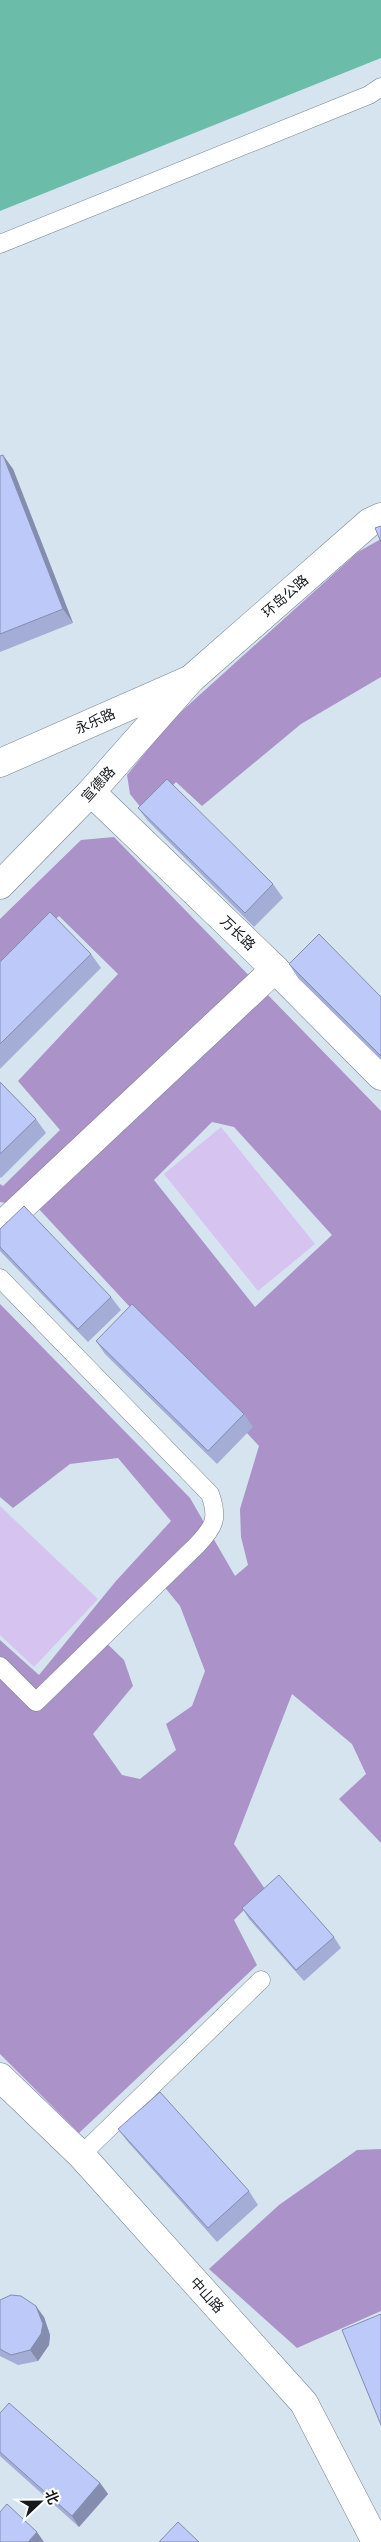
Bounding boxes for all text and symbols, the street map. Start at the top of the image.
street label: 环岛公路 [259,572,311,620]
street label: 永乐路 [73,705,117,737]
street label: 宣德路 [78,763,118,805]
street label: 万长路 [217,913,259,953]
street label: 中山路 [187,2274,227,2316]
north arrow [15,2477,65,2527]
text: 北 [42,2488,62,2507]

